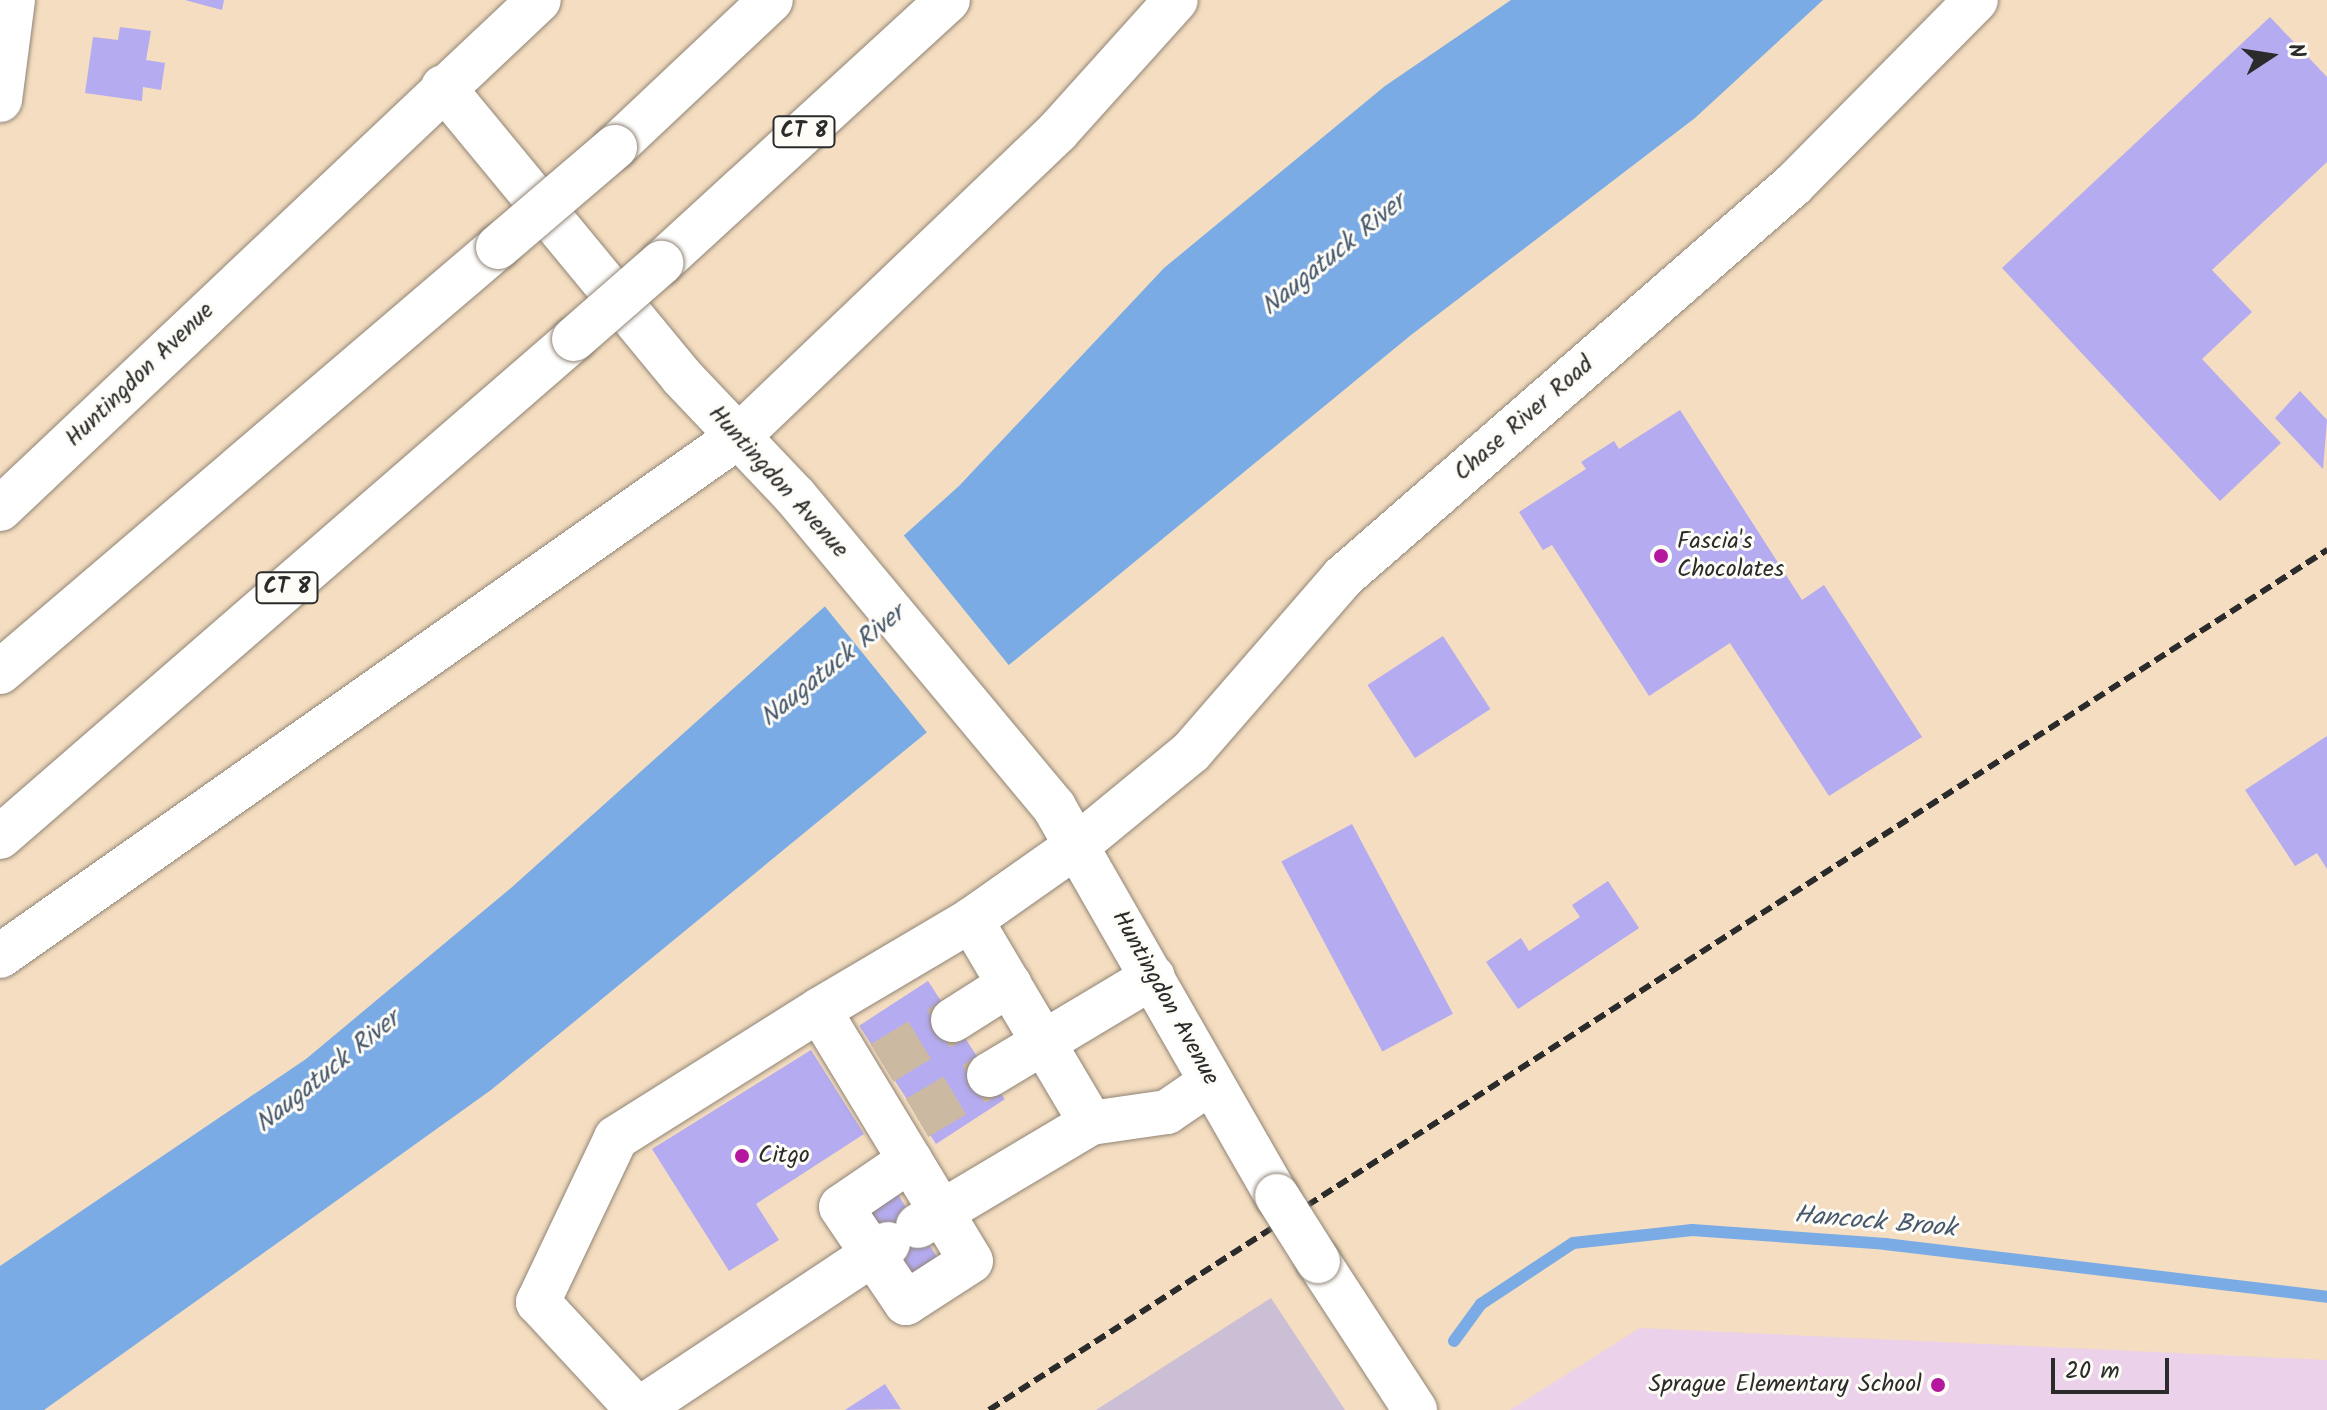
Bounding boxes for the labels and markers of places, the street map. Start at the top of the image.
place label: Fascia's Chocolates [1677,528,1784,584]
marker: Fascia's Chocolates [1652,547,1670,565]
place label: Citgo [758,1142,810,1170]
marker: Citgo [733,1147,751,1165]
place label: Sprague Elementary School [1649,1371,1922,1399]
marker: Sprague Elementary School [1929,1376,1947,1394]

